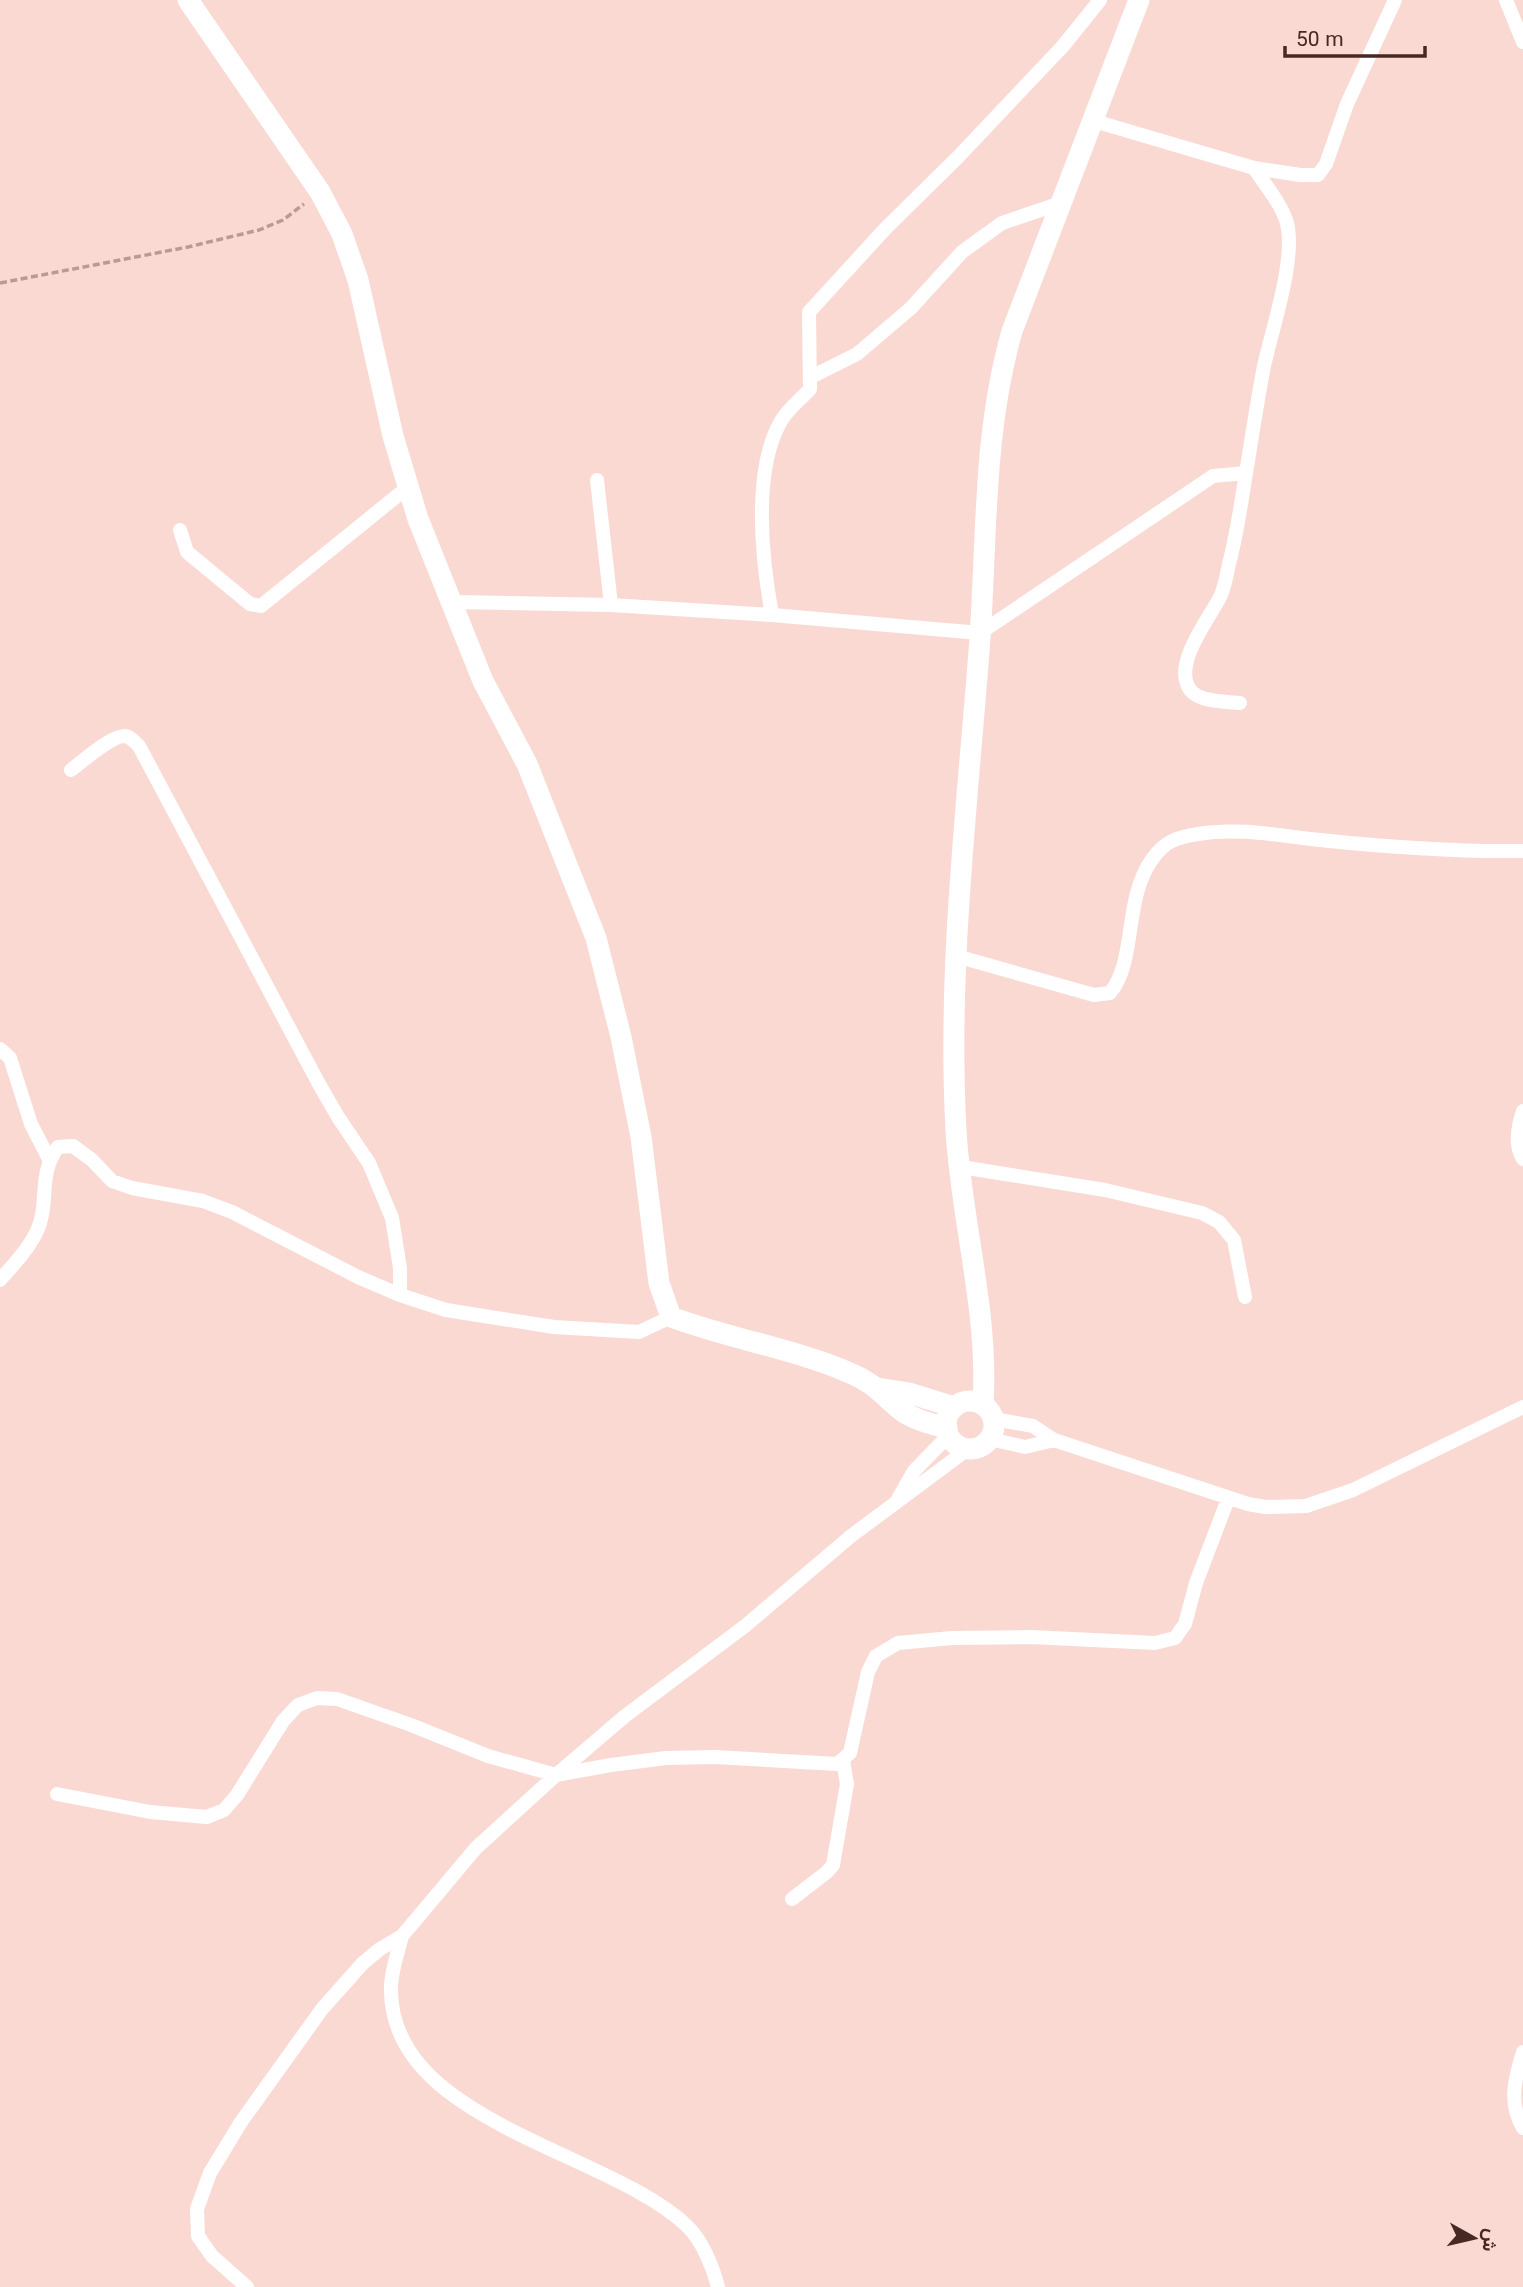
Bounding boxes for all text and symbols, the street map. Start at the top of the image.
scale bar [1285,14,1425,58]
text: 50 m [1296,24,1344,57]
north arrow [1439,2203,1509,2273]
text: ش [1472,2227,1504,2254]

